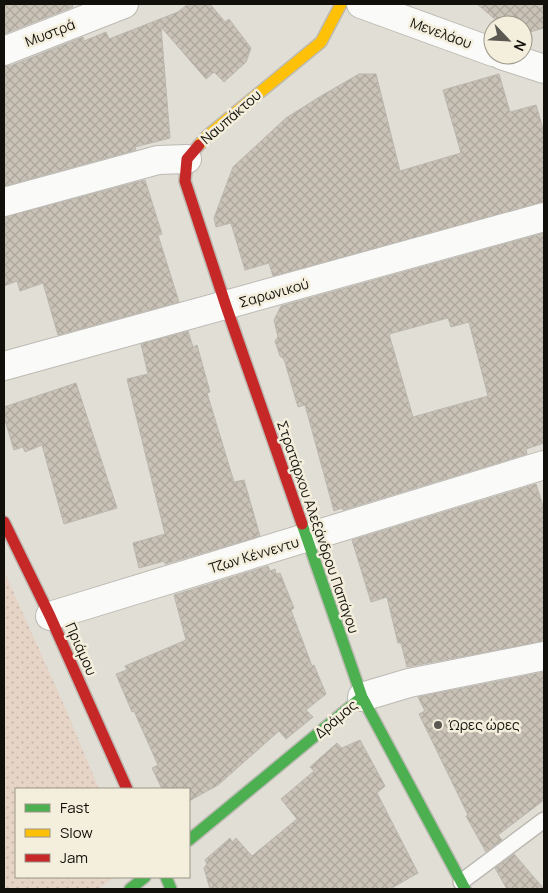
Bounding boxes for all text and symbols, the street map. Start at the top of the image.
street label: Μενελάου [408,13,475,52]
street label: Μυστρά [22,14,78,51]
north arrow [483,15,533,65]
text: N [509,37,531,54]
street label: Ναυπάκτου [197,85,265,148]
street label: Σαρωνικού [237,273,311,312]
street label: Στρατάρχου Αλεξάνδρου Παπάγου [273,418,364,636]
street label: Τζων Κέννεντυ [206,532,301,577]
street label: Πριάμου [61,619,102,678]
street label: Δράμας [310,695,361,742]
place label: Ώρες ώρες [448,715,520,734]
marker: Ώρες ώρες [432,719,444,731]
legend [15,788,190,878]
text: Fast [60,797,89,818]
text: Slow [60,822,93,843]
text: Jam [60,847,88,868]

